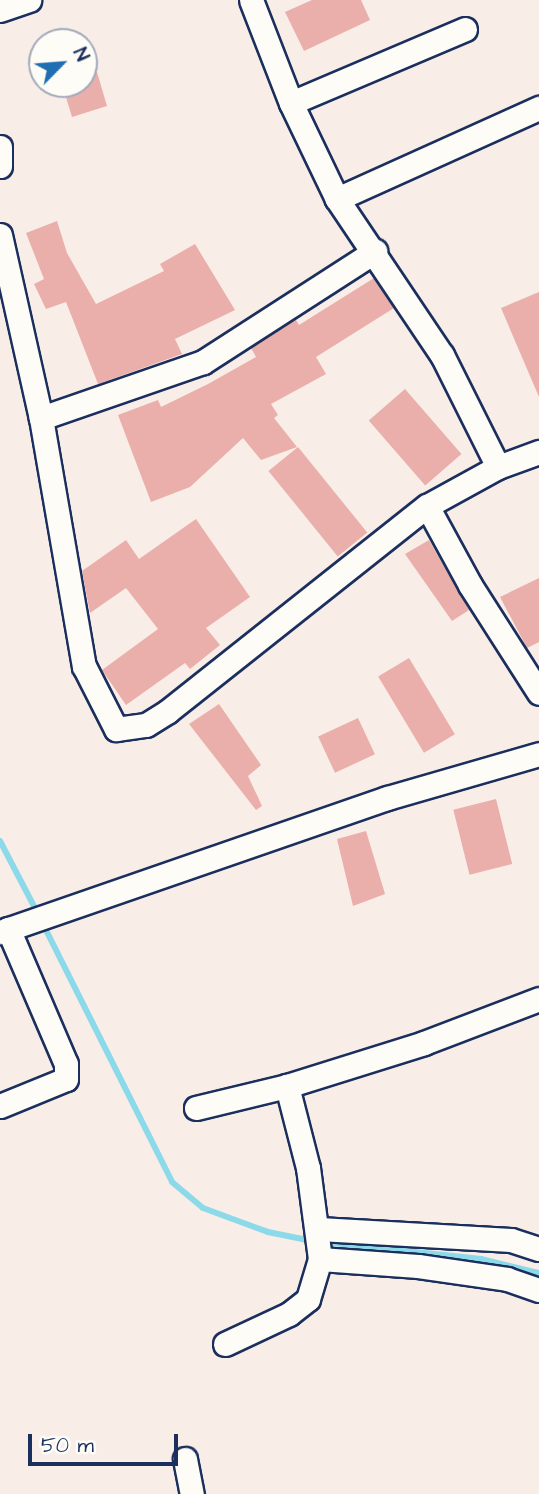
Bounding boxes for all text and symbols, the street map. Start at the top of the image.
north arrow [28,28,98,98]
text: N [66,44,95,66]
scale bar [32,1420,182,1464]
text: 50 m [41,1431,94,1460]

